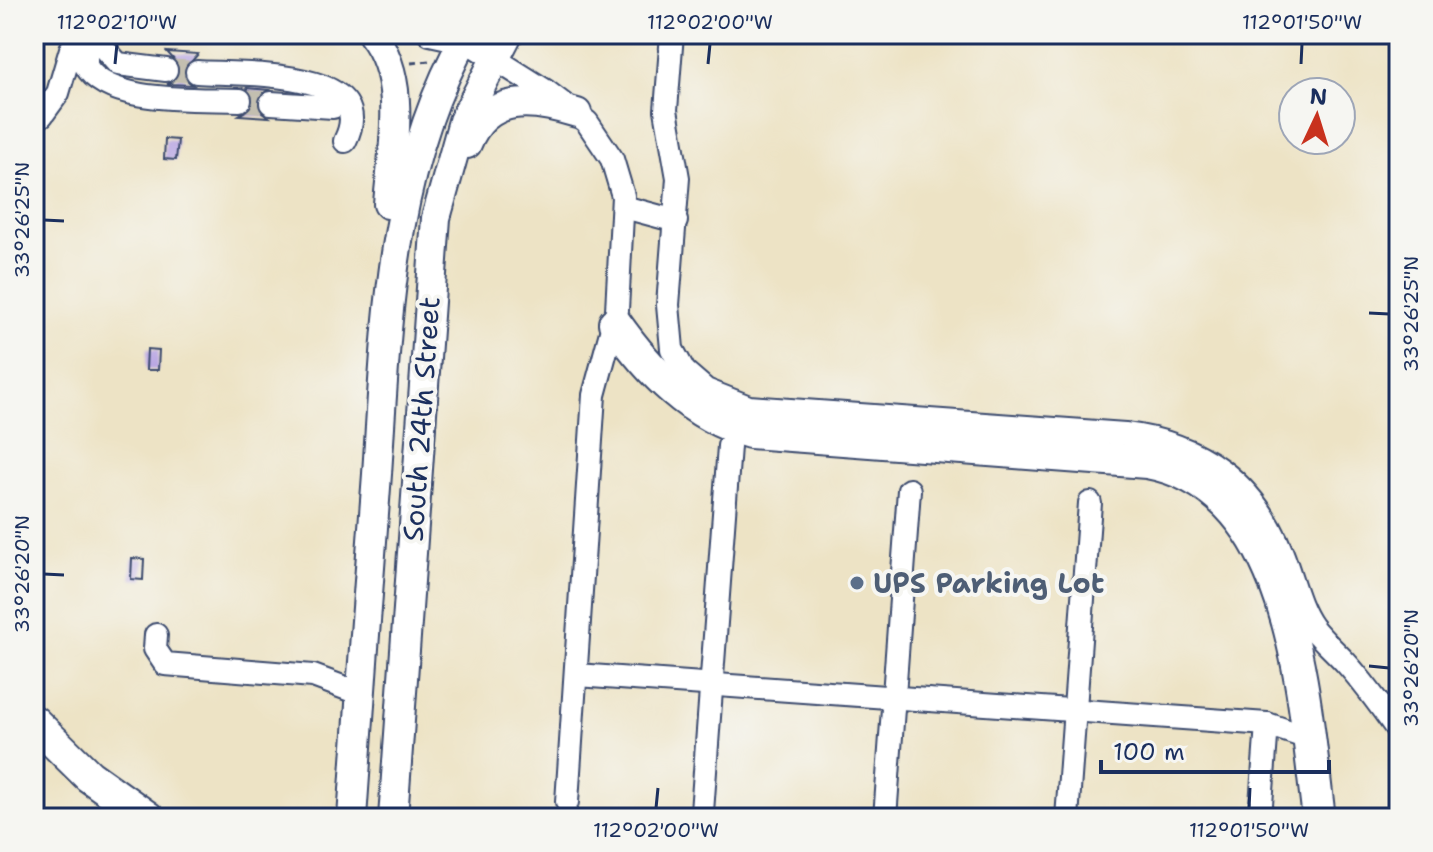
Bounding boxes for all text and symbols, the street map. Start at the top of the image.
text: 112°02'10"W [57,9,177,35]
text: 112°02'00"W [647,9,773,35]
text: 112°01'50"W [1242,9,1362,35]
north arrow [1277,76,1357,156]
text: N [1309,81,1328,112]
text: 33°26'25"N [9,162,35,278]
text: 33°26'25"N [1398,256,1424,372]
street label: South 24th Street [393,295,449,543]
text: 33°26'20"N [9,515,35,633]
place label: UPS Parking Lot [873,564,1104,602]
marker: UPS Parking Lot [848,574,866,592]
text: 33°26'20"N [1398,609,1424,727]
scale bar [1101,724,1329,774]
text: 100 m [1113,736,1185,768]
text: 112°02'00"W [593,817,719,843]
text: 112°01'50"W [1189,817,1309,843]

